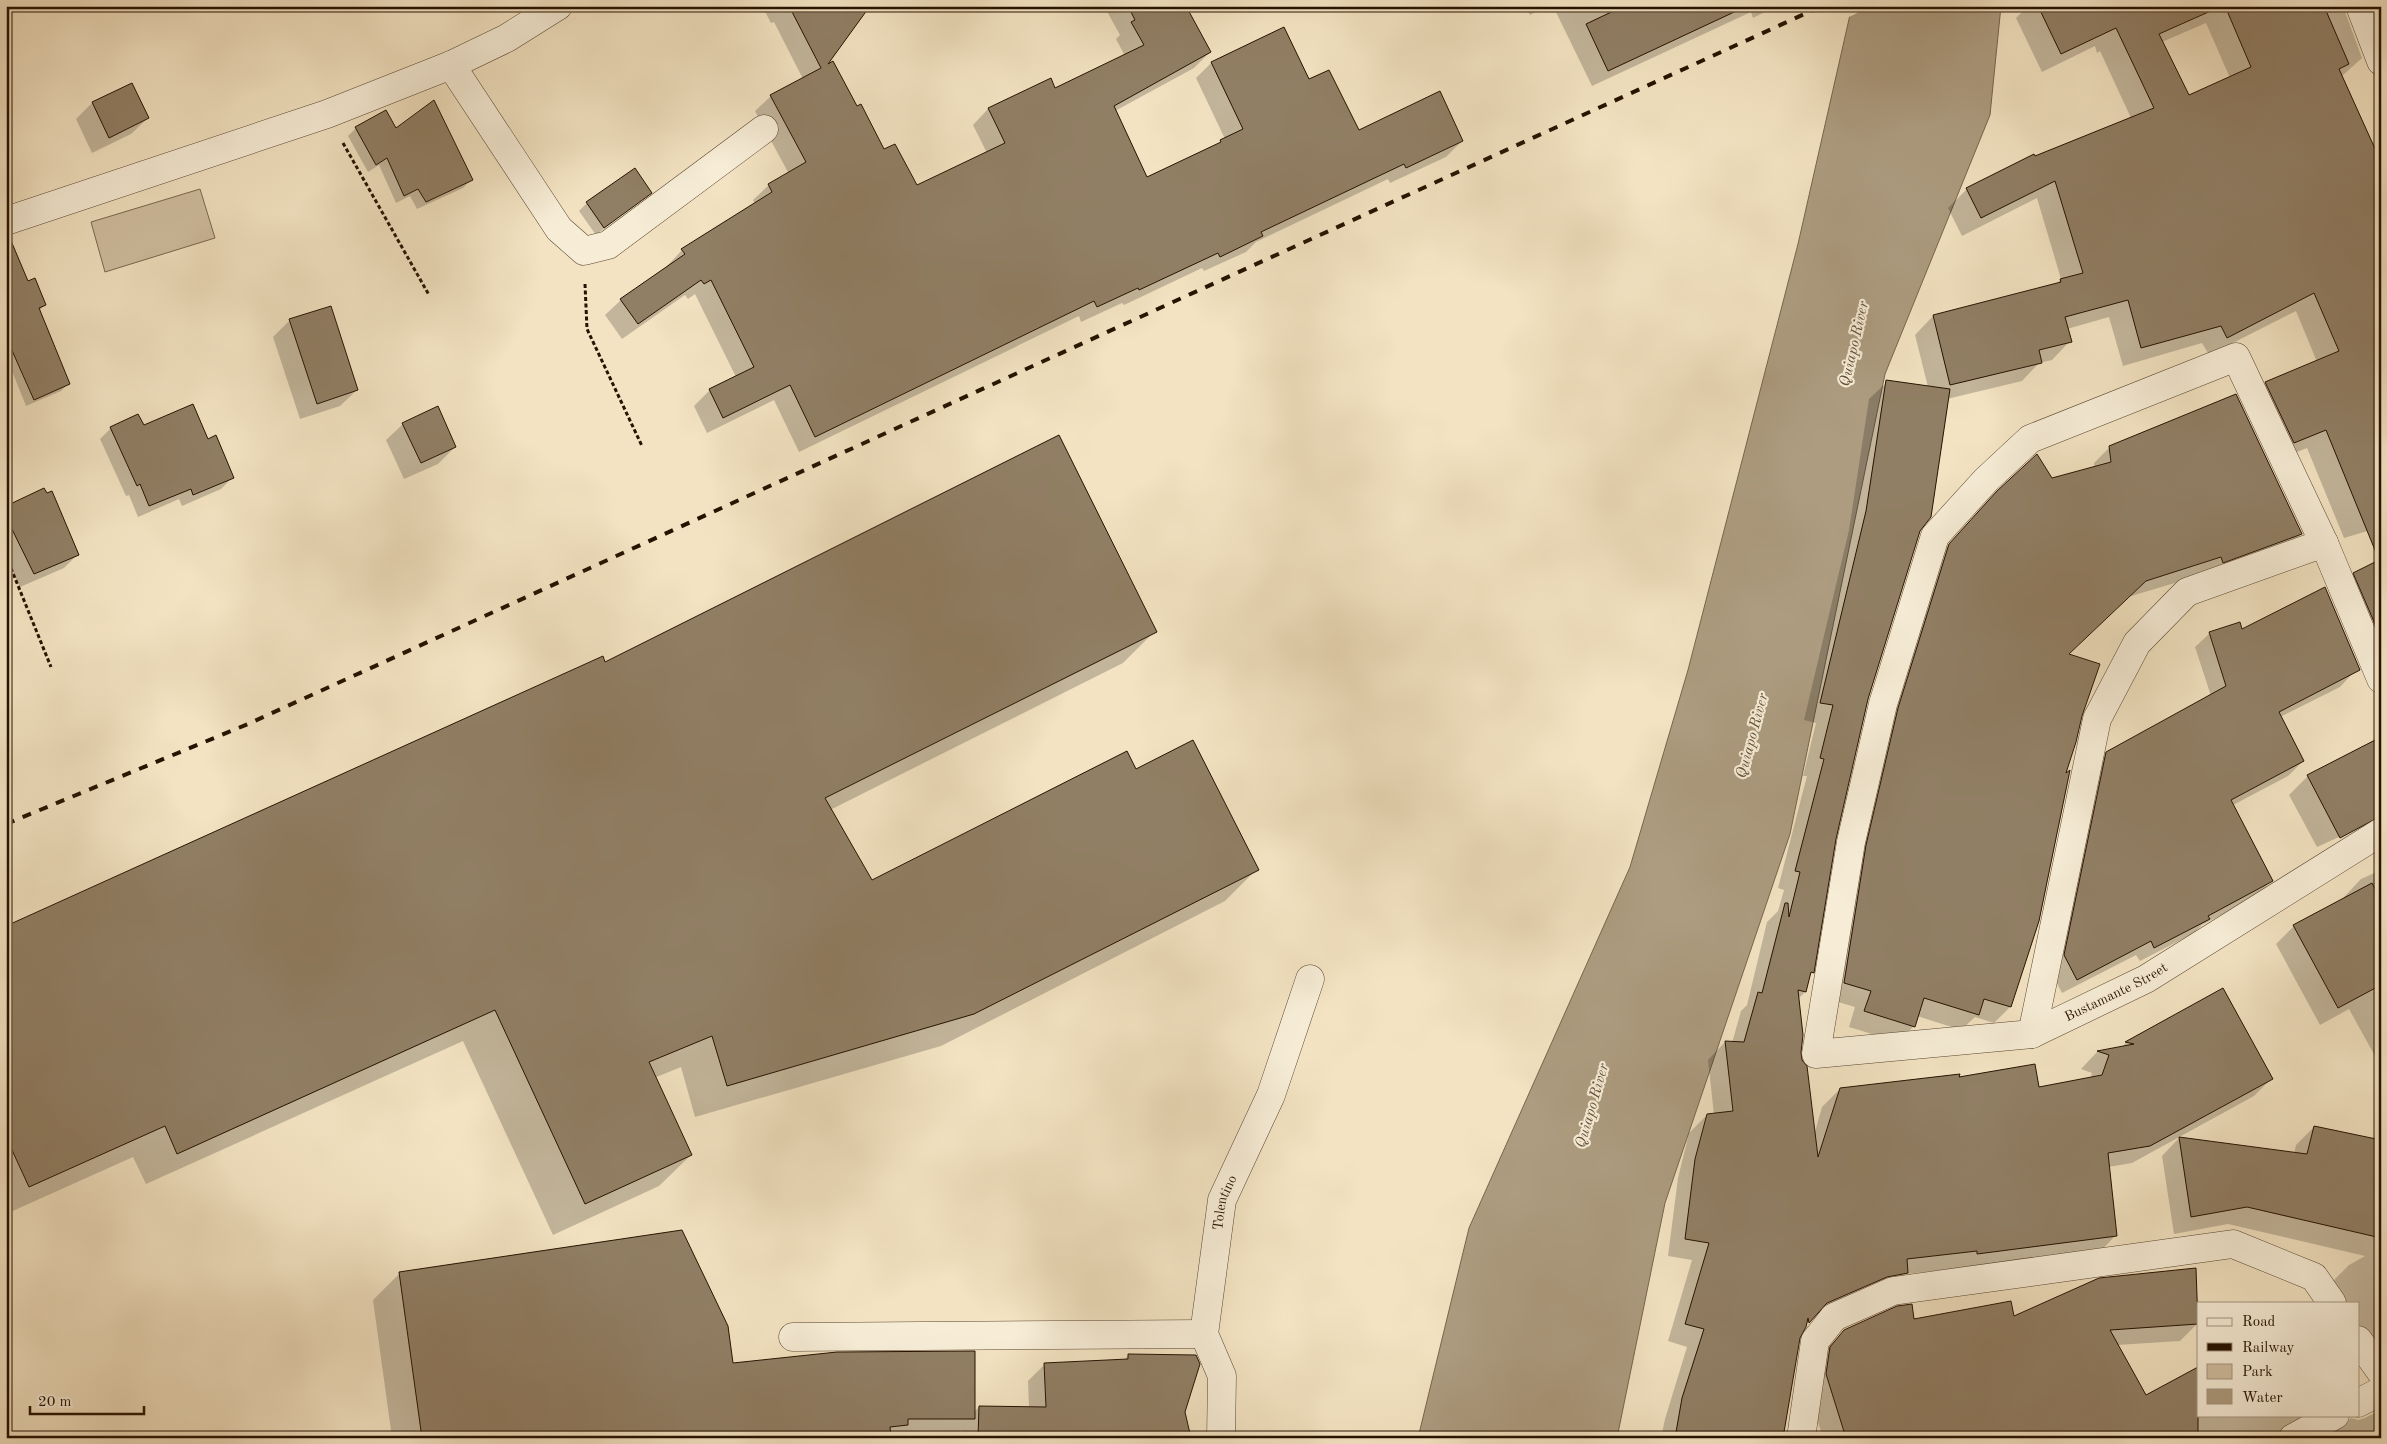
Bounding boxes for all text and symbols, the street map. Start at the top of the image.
water label: Quiapo River [1838,299,1872,388]
water label: Quiapo River [1734,692,1772,780]
street label: Bustamante Street [2063,960,2170,1024]
water label: Quiapo River [1574,1062,1612,1150]
street label: Tolentino [1211,1173,1240,1231]
legend [2197,1302,2360,1416]
text: Road [2242,1315,2276,1330]
text: Railway [2242,1341,2295,1356]
text: Park [2242,1365,2273,1380]
scale bar [30,1384,144,1416]
text: Water [2242,1391,2283,1406]
text: 20 m [38,1395,72,1410]

